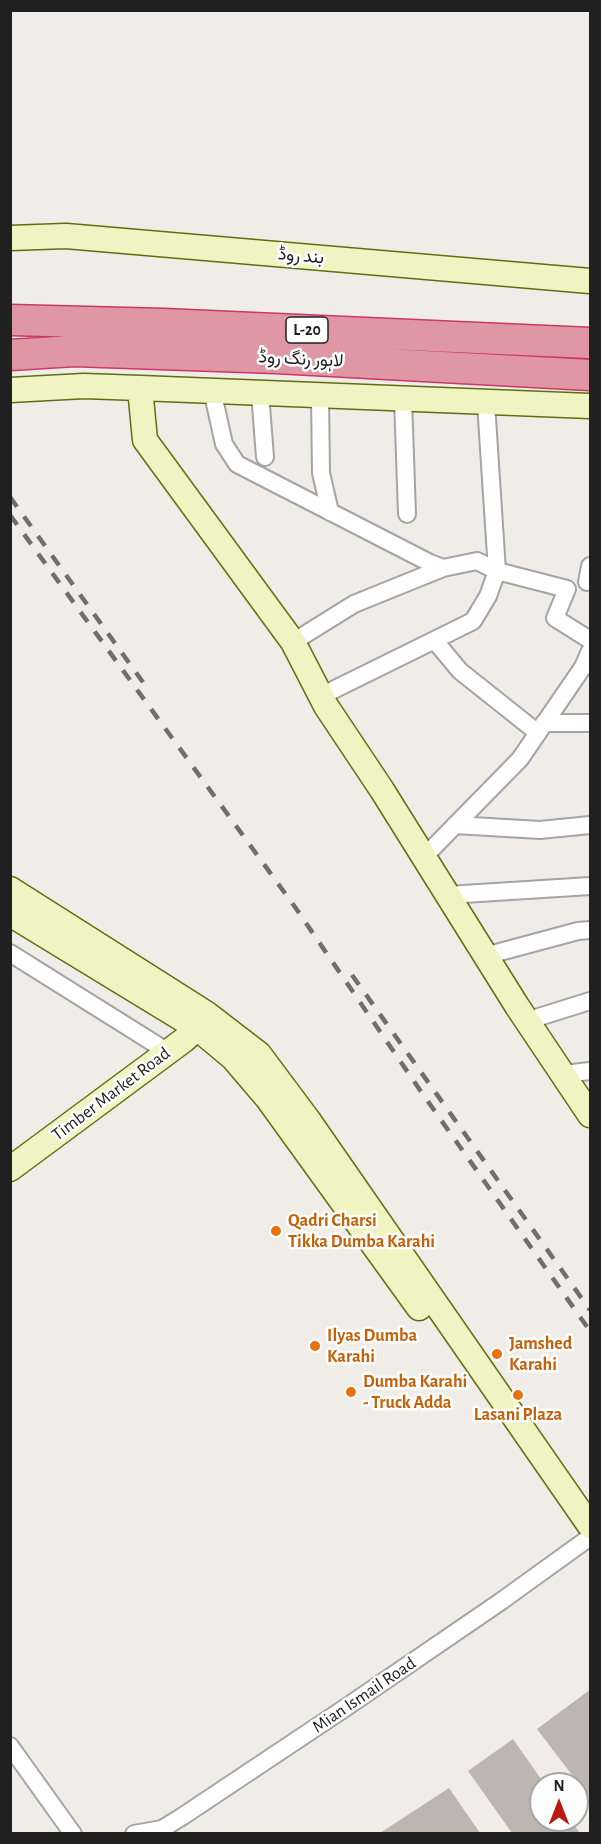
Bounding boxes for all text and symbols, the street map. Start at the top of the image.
street label: بند روڈ [277,243,325,269]
road number: L-20 [286,317,328,343]
street label: لاہور رنگ روڈ [258,346,344,372]
street label: Timber Market Road [48,1042,174,1146]
place label: Qadri Charsi Tikka Dumba Karahi [288,1210,435,1252]
marker: Qadri Charsi Tikka Dumba Karahi [269,1224,283,1238]
place label: Ilyas Dumba Karahi [327,1325,417,1368]
place label: Jamshed Karahi [509,1333,572,1376]
marker: Ilyas Dumba Karahi [308,1339,322,1353]
marker: Jamshed Karahi [490,1347,504,1361]
place label: Dumba Karahi - Truck Adda [363,1371,467,1414]
marker: Dumba Karahi - Truck Adda [344,1385,358,1399]
marker: Lasani Plaza [511,1388,525,1402]
place label: Lasani Plaza [474,1404,562,1426]
street label: Mian Ismail Road [308,1652,420,1738]
north arrow [529,1772,589,1832]
text: N [553,1778,565,1794]

